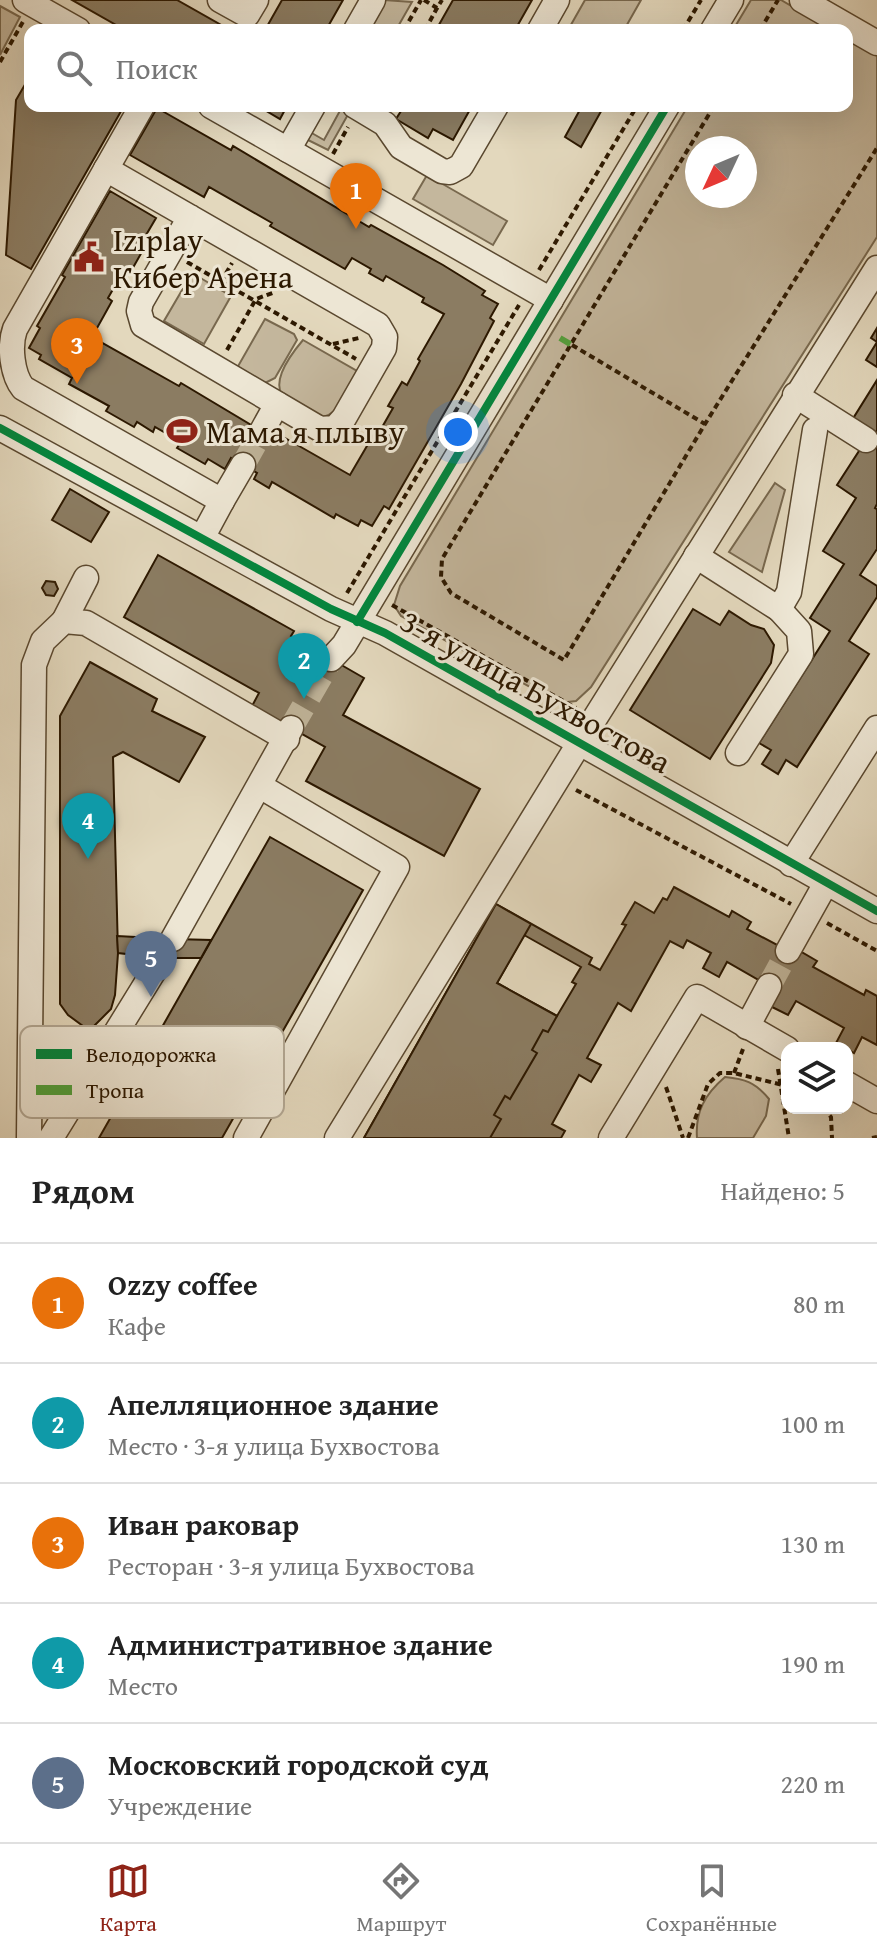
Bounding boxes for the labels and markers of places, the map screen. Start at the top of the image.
pin: 1 [330,163,382,229]
place label: Izıplay Кибер Арена [113,216,294,300]
public building icon: Izıplay Кибер Арена [72,240,106,274]
pin: 3 [51,318,103,384]
place label: Мама я плыву [206,408,405,455]
sports icon: Мама я плыву [165,414,199,448]
pin: 2 [278,633,330,699]
pin: 4 [62,793,114,859]
pin: 5 [125,931,177,997]

